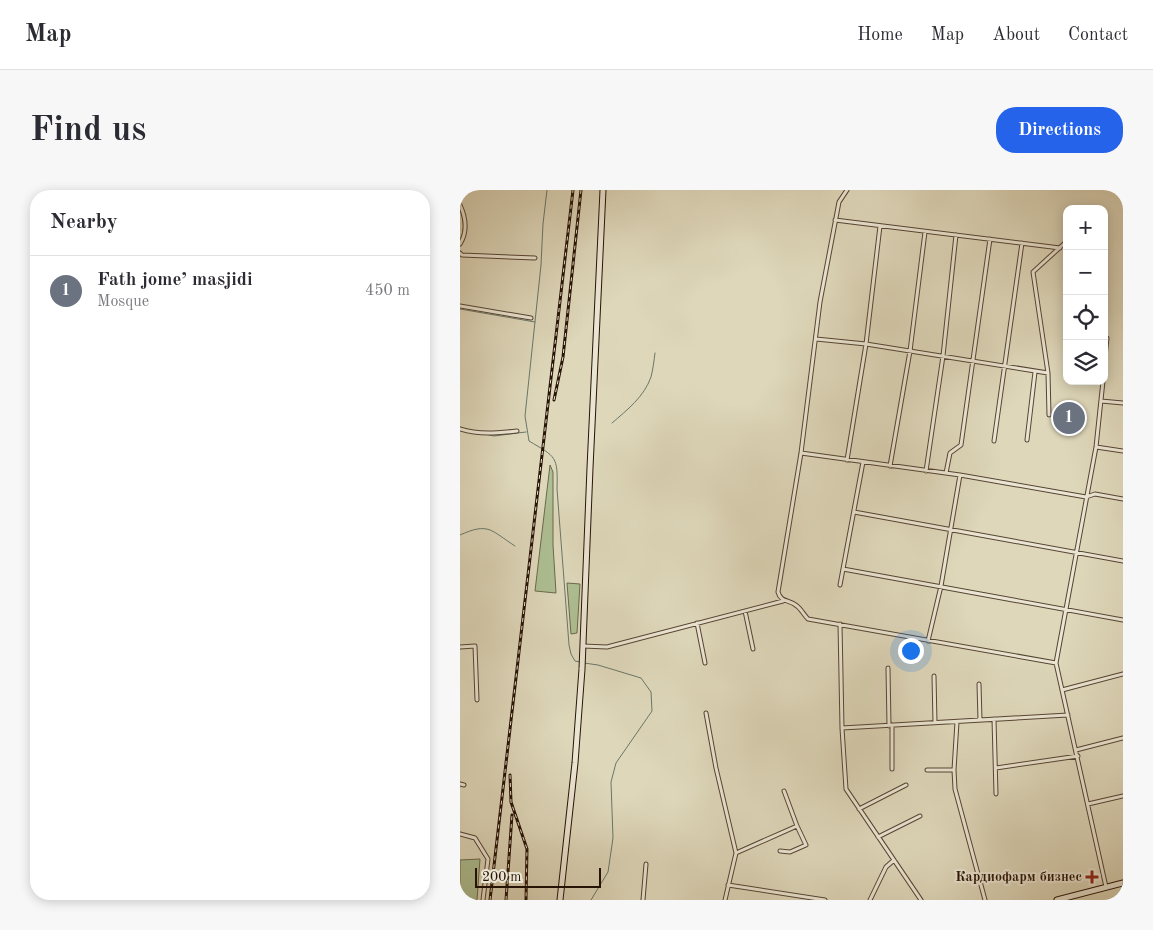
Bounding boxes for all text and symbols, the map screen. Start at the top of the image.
text: Map [25,23,72,47]
text: Home [857,26,903,44]
text: Map [931,26,964,44]
text: About [992,26,1040,44]
text: Contact [1068,26,1128,44]
button: Directions [996,107,1123,153]
text: Find us [30,113,146,148]
map controls [1063,205,1108,385]
button: + [1063,205,1108,250]
text: Nearby [50,212,118,233]
button: − [1063,250,1108,295]
text: Fath jome’ masjidi [97,271,253,290]
text: 1 [61,283,71,299]
text: 450 m [365,283,410,299]
text: Mosque [97,294,149,310]
button: locate [1063,295,1108,340]
button: layers [1063,340,1108,385]
pin: 1 [1053,399,1085,437]
your location [898,638,924,664]
scale bar [475,865,601,888]
text: 200 m [482,870,521,884]
place label: Кардиофарм бизнес [955,870,1082,885]
marker: Кардиофарм бизнес [1086,871,1098,883]

